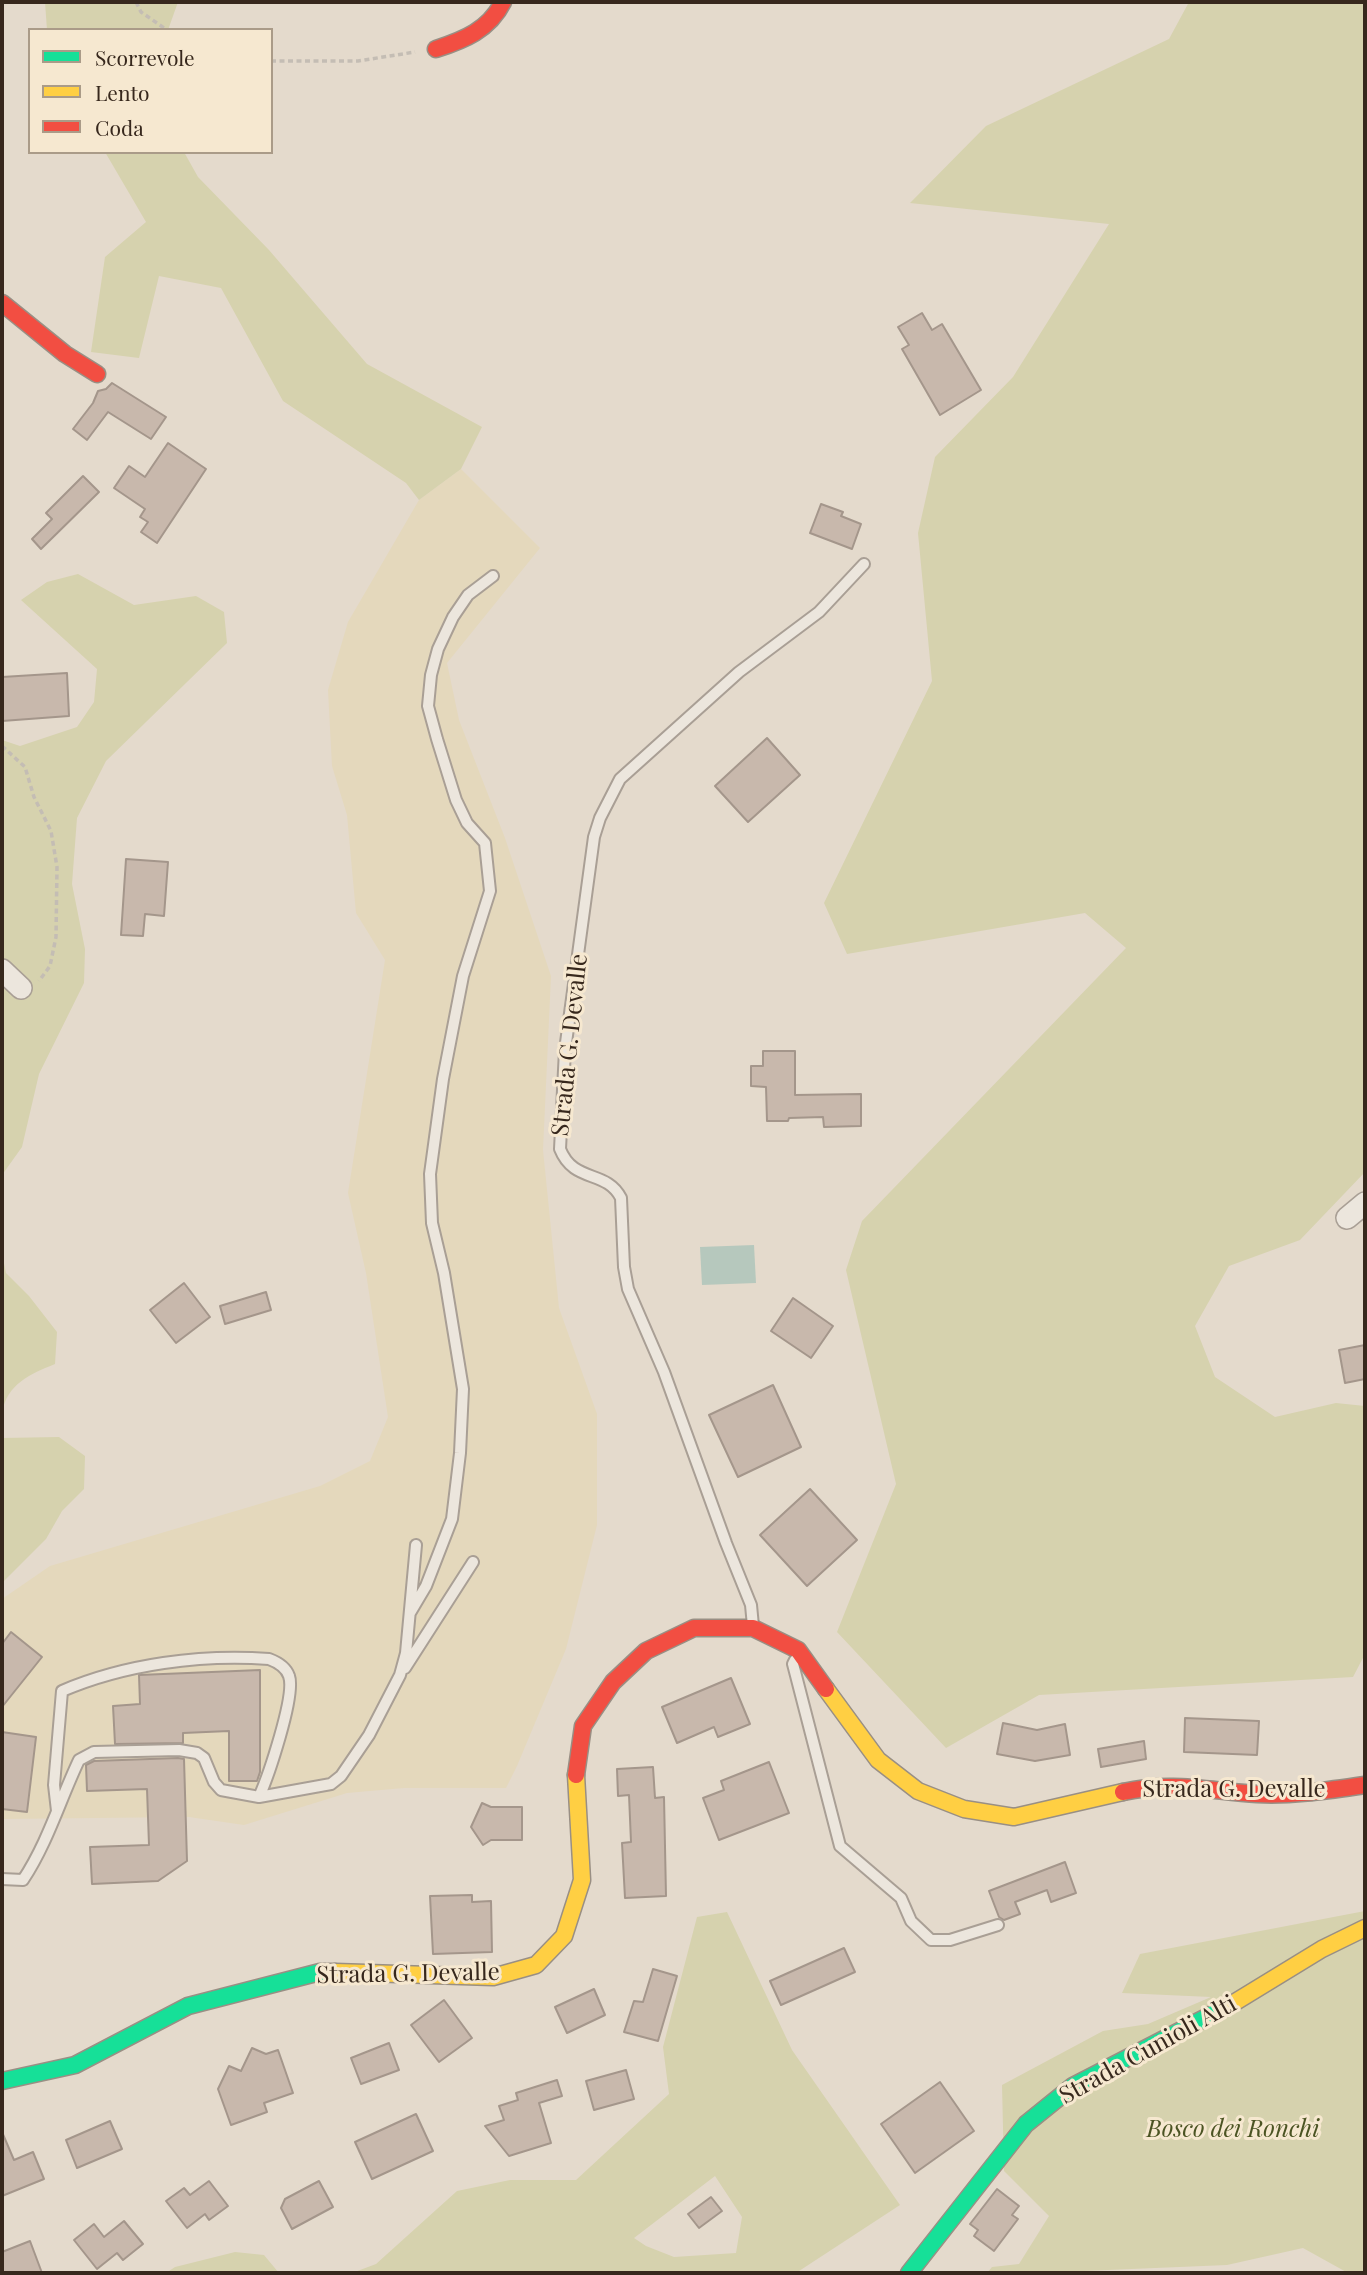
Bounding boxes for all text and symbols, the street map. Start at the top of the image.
legend [28,28,273,154]
text: Scorrevole [95,43,195,71]
text: Lento [95,78,149,106]
text: Coda [95,113,144,141]
street label: Strada G. Devalle [546,952,594,1138]
street label: Strada G. Devalle [1142,1776,1326,1804]
street label: Strada G. Devalle [316,1958,500,1990]
street label: Strada Cunioli Alti [1054,1989,1242,2111]
park label: Bosco dei Ronchi [1147,2116,1319,2144]

